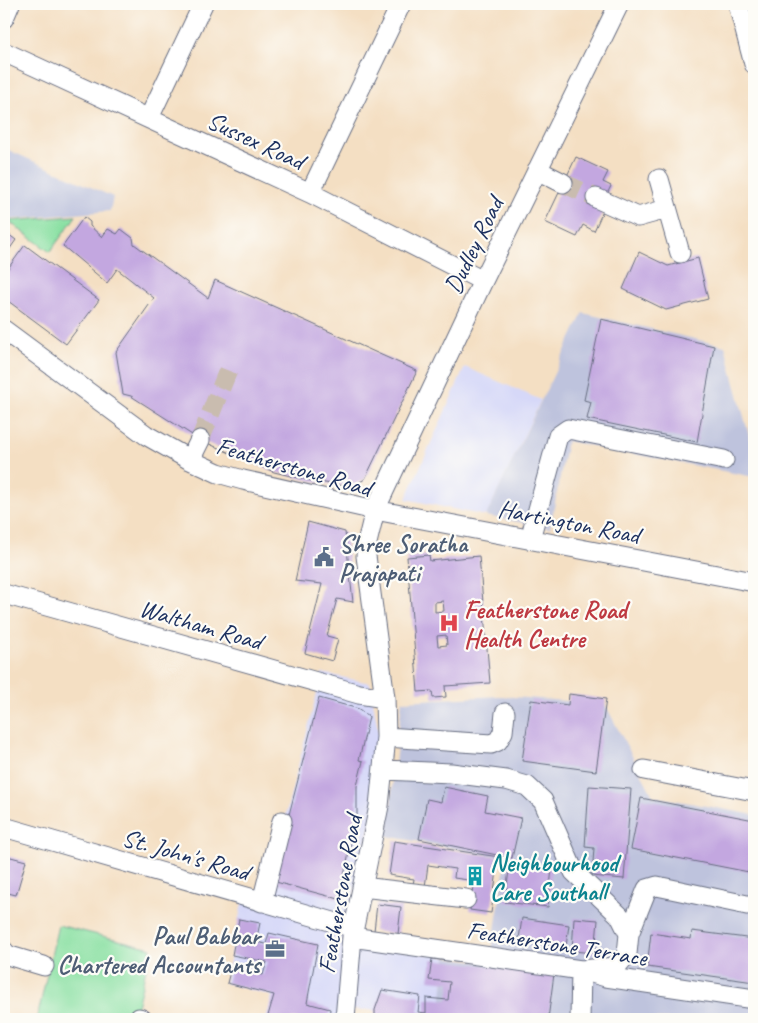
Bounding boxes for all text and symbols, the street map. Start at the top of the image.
street label: Sussex Road [202,105,313,179]
street label: Dudley Road [437,188,513,299]
street label: Featherstone Road [213,430,379,505]
street label: Hartington Road [495,493,646,552]
place label: Shree Soratha Prajapati [339,528,469,589]
public building icon: Shree Soratha Prajapati [313,546,335,568]
street label: Waltham Road [136,592,270,659]
place label: Featherstone Road Health Centre [464,594,631,655]
hospital icon: Featherstone Road Health Centre [438,612,460,634]
street label: Featherstone Road [310,809,370,976]
street label: St. John's Road [119,822,257,889]
place label: Neighbourhood Care Southall [490,847,622,908]
building icon: Neighbourhood Care Southall [464,865,486,887]
street label: Featherstone Terrace [465,914,651,974]
place label: Paul Babbar Chartered Accountants [58,920,263,981]
office icon: Paul Babbar Chartered Accountants [264,938,286,960]

